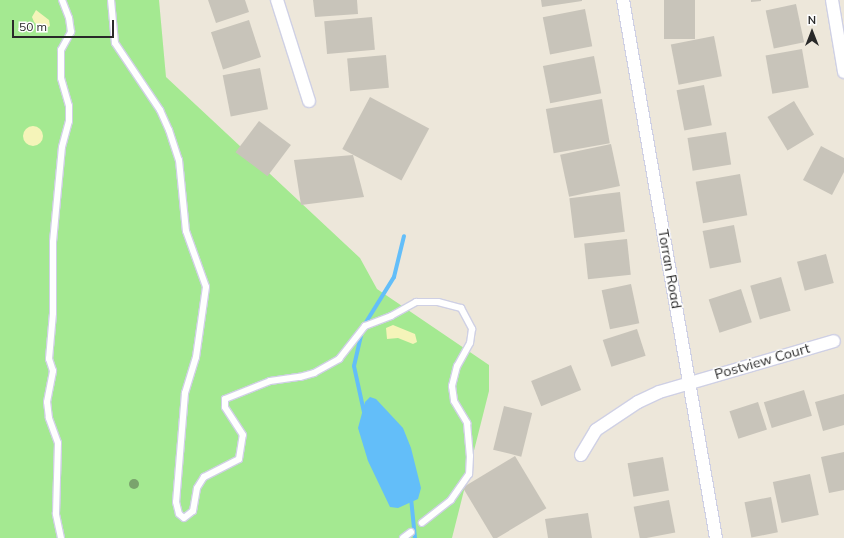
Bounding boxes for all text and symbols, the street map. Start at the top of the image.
scale bar [14,12,116,38]
north arrow [792,12,832,52]
text: N [808,13,816,27]
text: 50 m [19,19,47,34]
street label: Torran Road [655,228,685,310]
street label: Postview Court [712,339,812,383]

